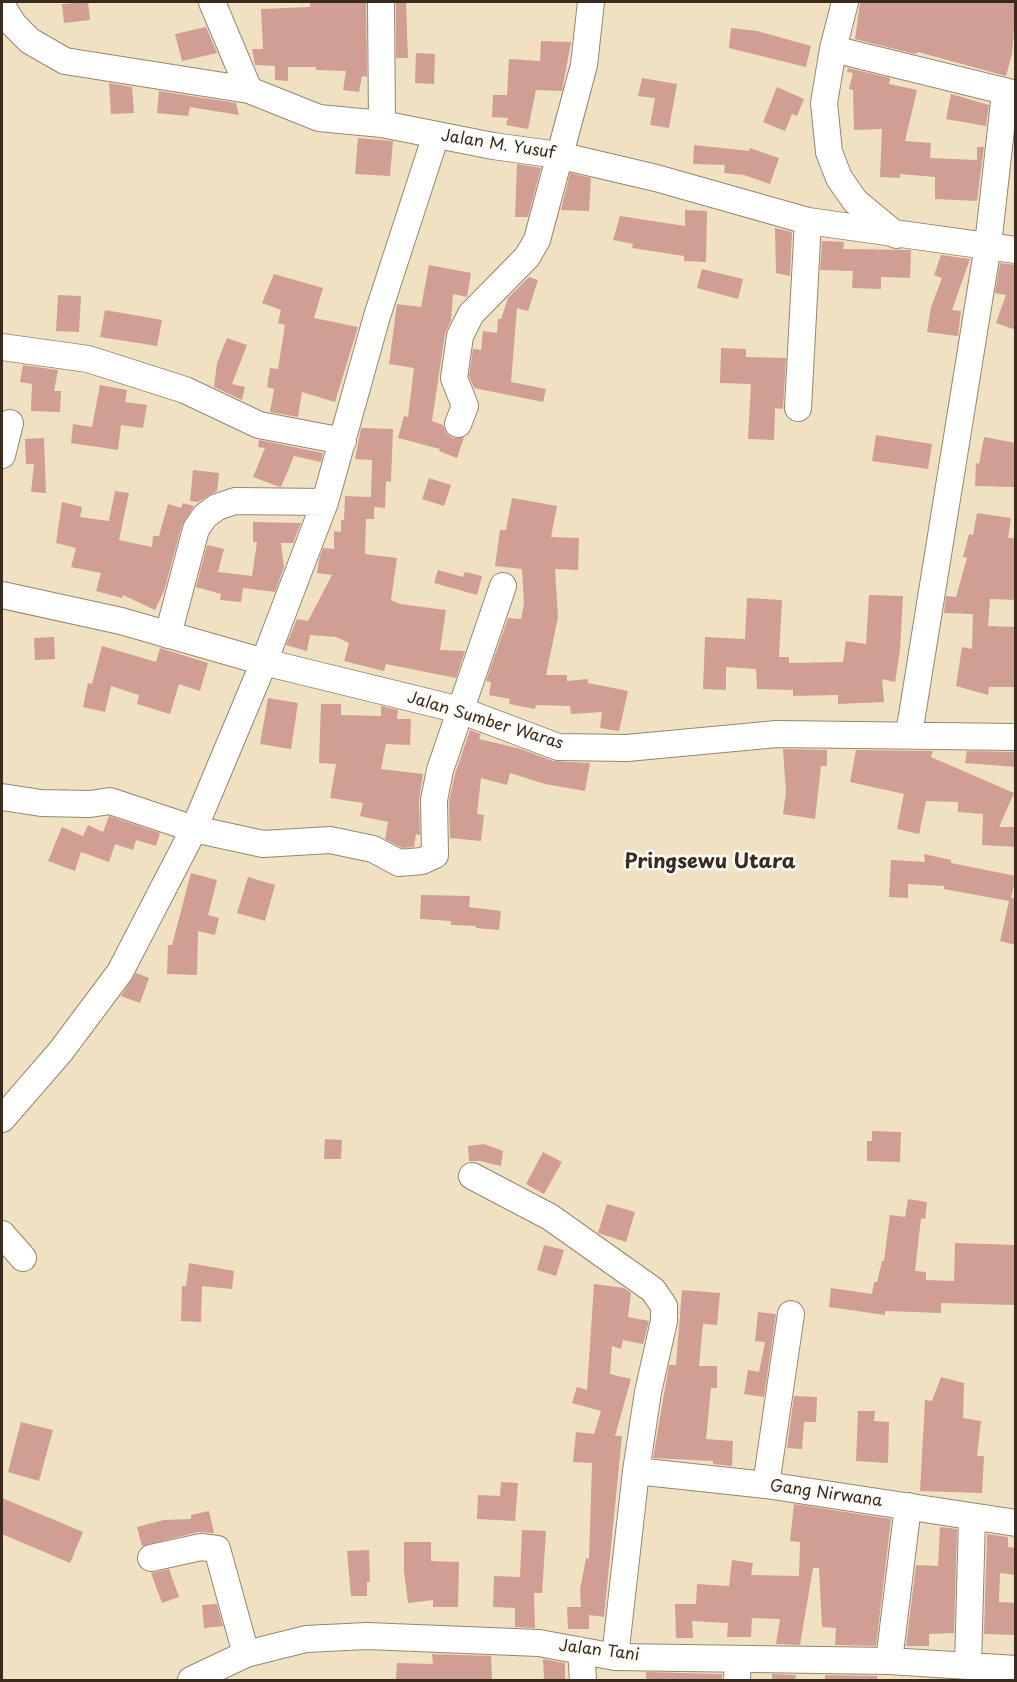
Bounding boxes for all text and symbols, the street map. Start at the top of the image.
street label: Jalan M. Yusuf [440,127,556,163]
street label: Jalan Sumber Waras [405,688,565,754]
district label: Pringsewu Utara [624,850,796,874]
street label: Gang Nirwana [769,1477,883,1511]
street label: Jalan Tani [558,1637,640,1665]

